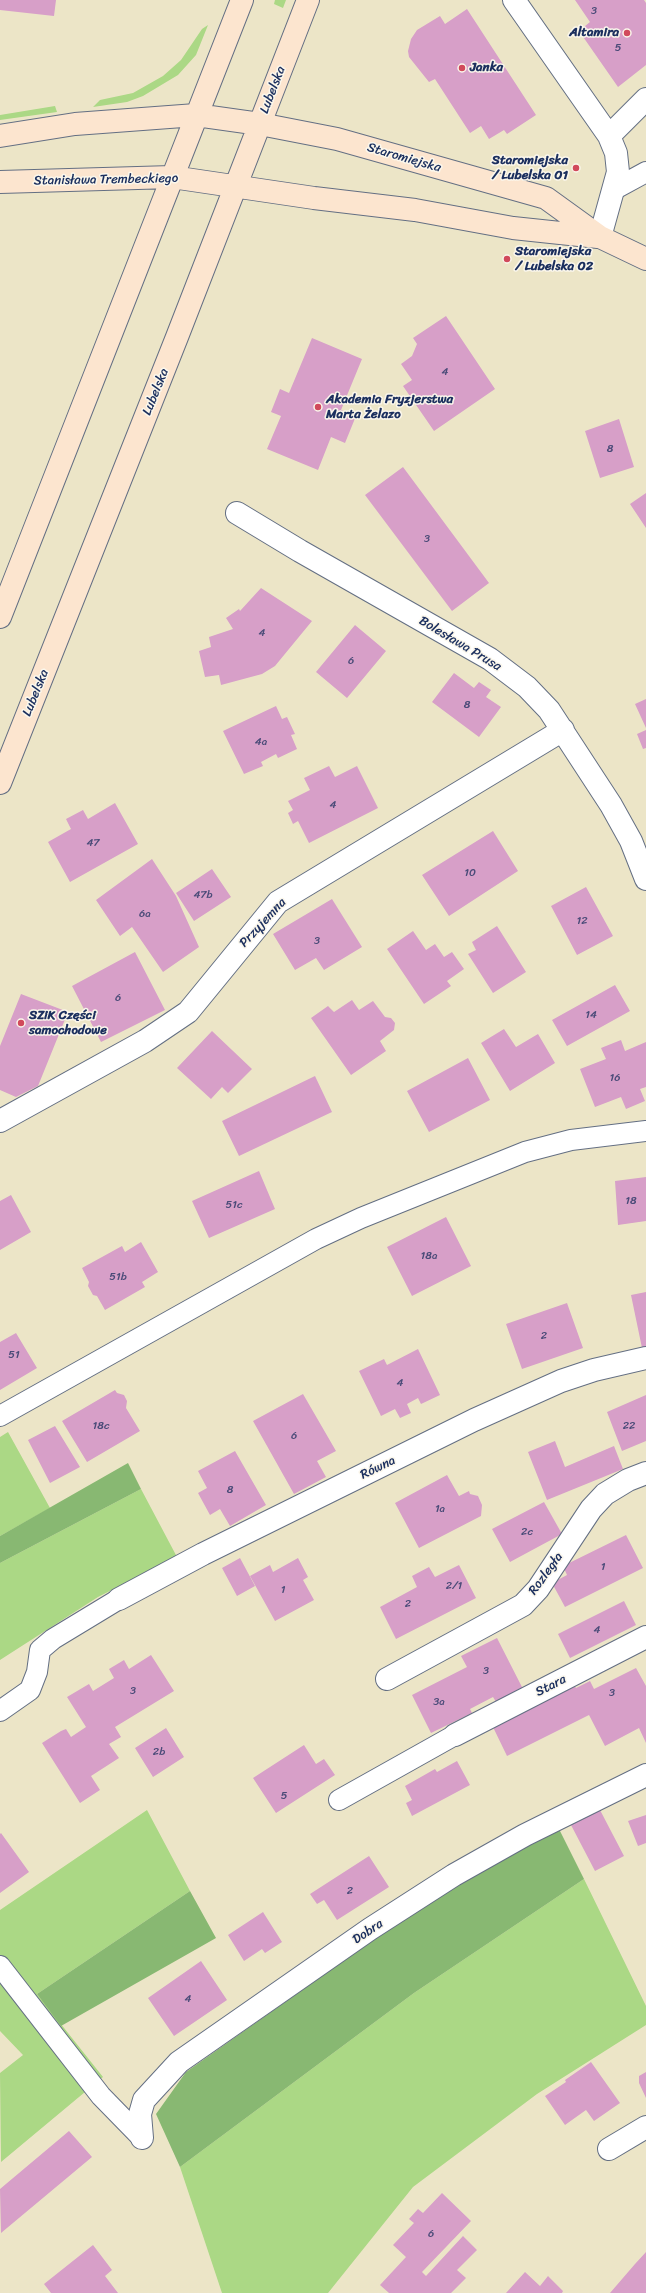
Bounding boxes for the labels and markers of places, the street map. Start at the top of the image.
place label: Altamira [569,25,619,41]
marker: Altamira [622,28,632,38]
place label: Janka [470,60,503,76]
marker: Janka [457,63,467,73]
place label: Staromiejska / Lubelska 01 [492,153,568,184]
marker: Staromiejska / Lubelska 01 [571,163,581,173]
place label: Staromiejska / Lubelska 02 [515,244,593,275]
marker: Staromiejska / Lubelska 02 [502,254,512,264]
place label: Akademia Fryzjerstwa Marta Żelazo [326,392,453,423]
marker: Akademia Fryzjerstwa Marta Żelazo [313,402,323,412]
place label: SZiK Części samochodowe [29,1008,107,1039]
marker: SZiK Części samochodowe [16,1018,26,1028]

